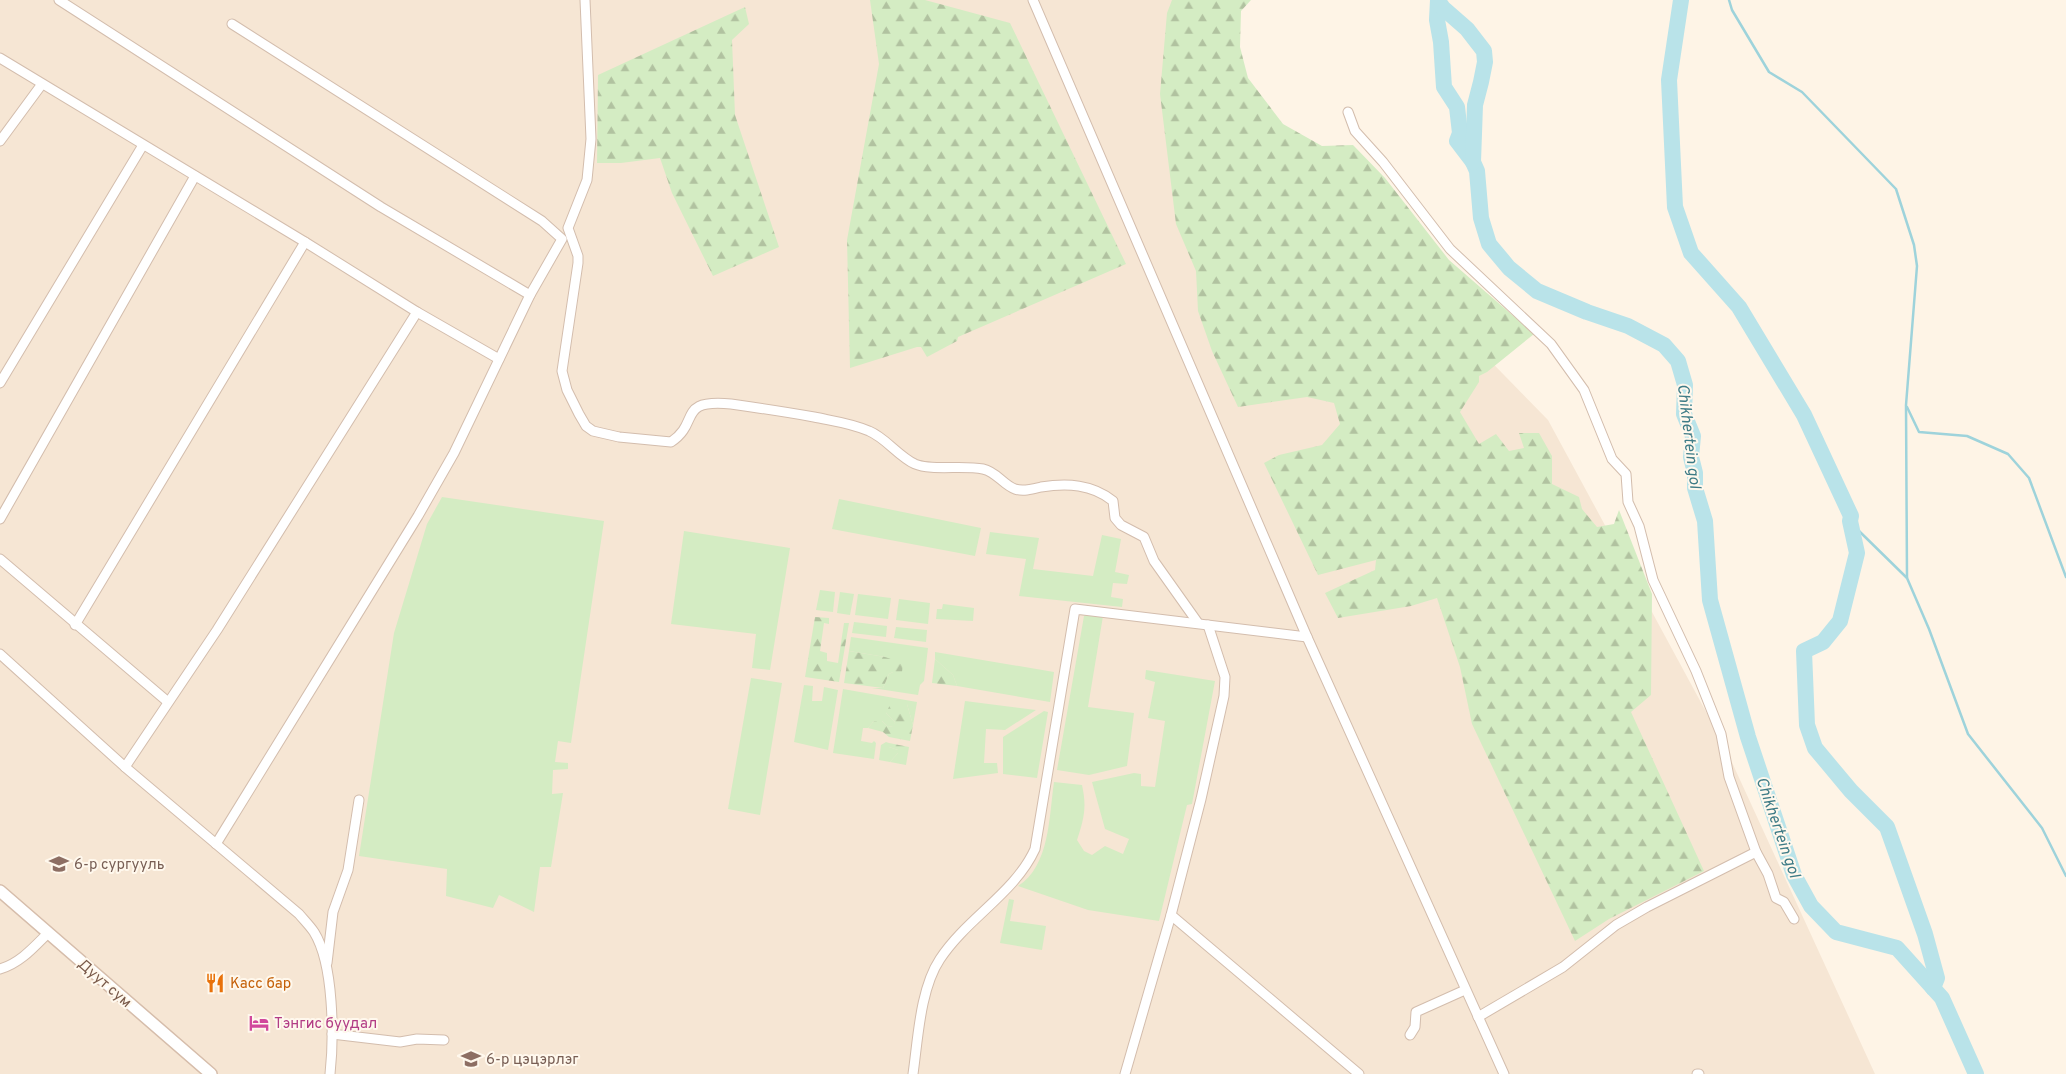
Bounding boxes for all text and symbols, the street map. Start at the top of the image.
water label: Chikhertein gol [1672,383,1704,491]
water label: Chikhertein gol [1751,775,1804,882]
school or university icon: 6-р сургууль [48,853,70,875]
place label: 6-р сургууль [74,856,165,875]
street label: Дуут сум [73,956,135,1013]
restaurant icon: Касс бар [204,972,226,994]
place label: Касс бар [230,975,291,994]
hotel icon: Тэнгис буудал [248,1012,270,1034]
place label: Тэнгис буудал [274,1015,377,1034]
school or university icon: 6-р цэцэрлэг [460,1048,482,1070]
place label: 6-р цэцэрлэг [486,1051,579,1070]

